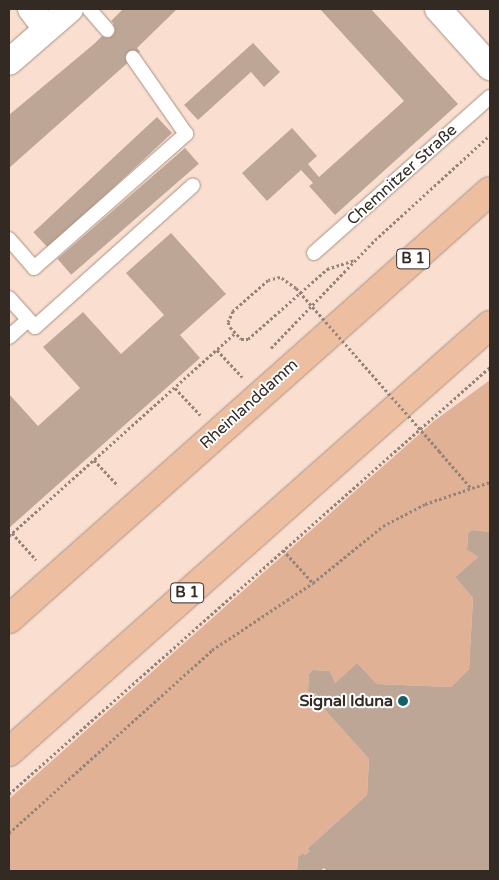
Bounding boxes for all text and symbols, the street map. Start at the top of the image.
street label: Chemnitzer Straße [343,121,461,229]
road number: B 1 [396,246,430,272]
street label: Rheinlanddamm [196,355,302,453]
road number: B 1 [170,580,204,606]
place label: Signal Iduna [299,691,393,711]
marker: Signal Iduna [397,695,409,707]

